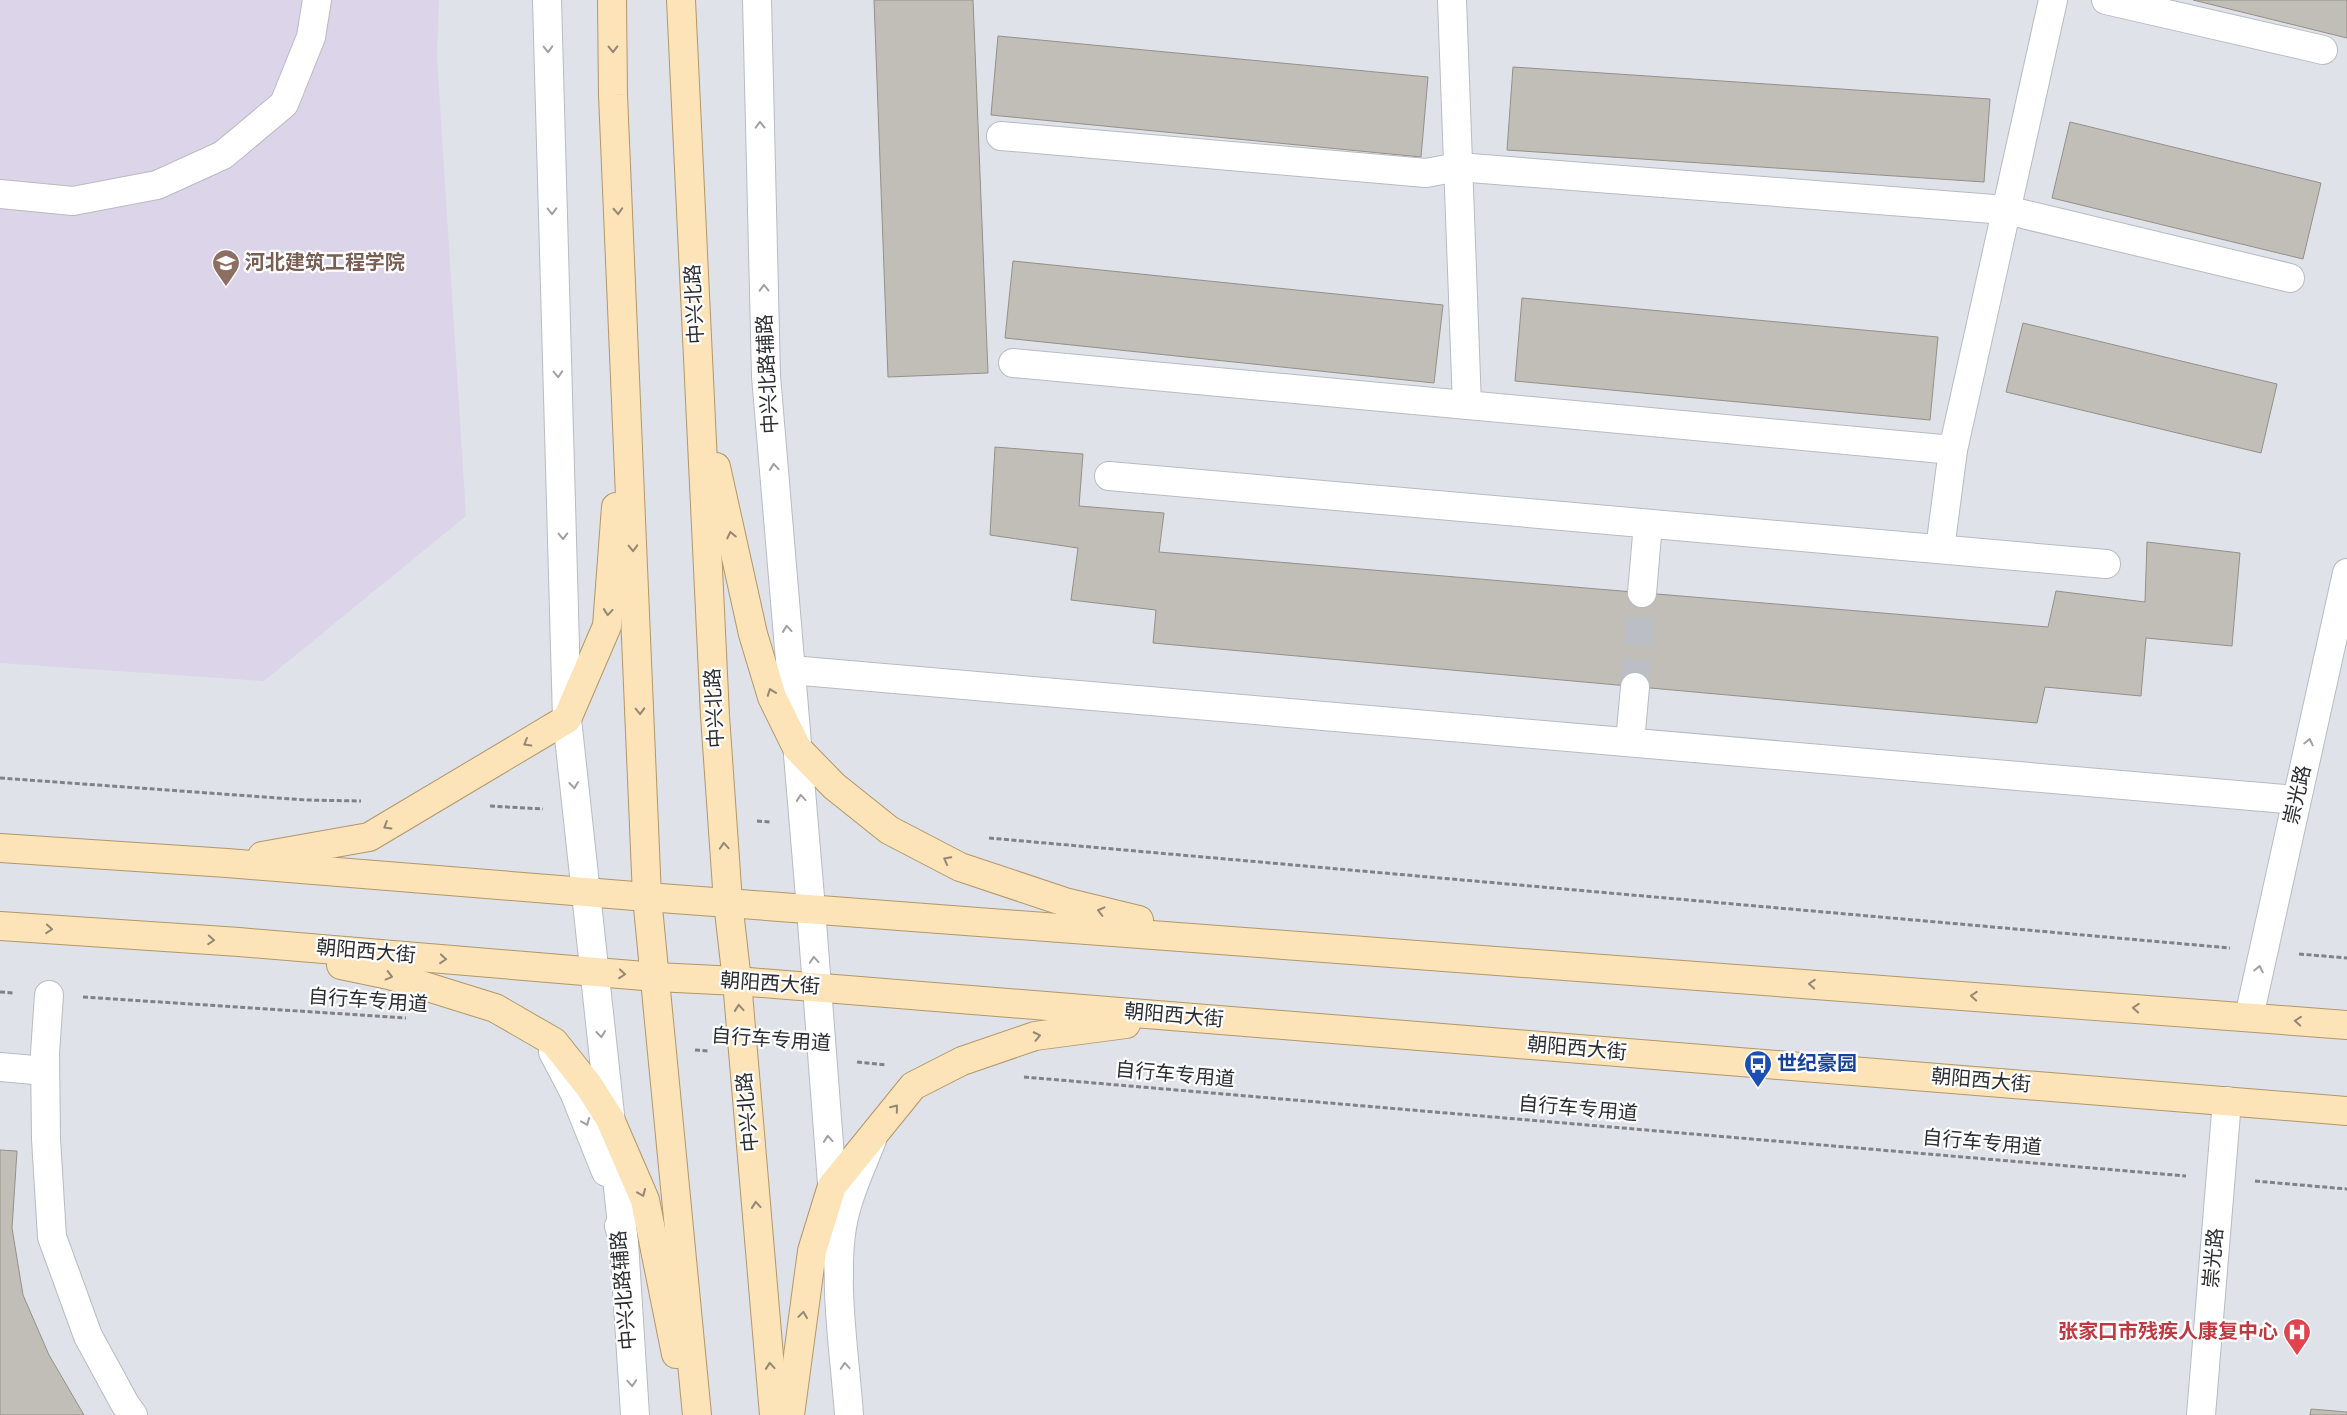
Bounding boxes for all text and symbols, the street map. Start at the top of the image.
one-way arrow [543,45,553,53]
one-way arrow [608,45,618,53]
one-way arrow [755,121,765,129]
one-way arrow [613,207,624,215]
one-way arrow [547,208,557,215]
school or university icon: 河北建筑工程学院 [211,248,241,287]
place label: 河北建筑工程学院 [245,248,405,278]
street label: 中兴北路 [678,263,712,345]
one-way arrow [759,284,769,292]
street label: 中兴北路辅路 [750,313,786,435]
one-way arrow [552,370,563,378]
one-way arrow [768,463,779,471]
one-way arrow [726,531,737,539]
one-way arrow [558,532,568,540]
one-way arrow [627,545,638,553]
one-way arrow [603,608,614,616]
one-way arrow [782,625,793,633]
street label: 中兴北路 [698,667,732,749]
one-way arrow [767,688,777,697]
one-way arrow [634,707,645,715]
one-way arrow [524,737,533,747]
one-way arrow [2303,738,2314,746]
street label: 崇光路 [2277,762,2319,828]
one-way arrow [568,781,579,789]
one-way arrow [796,793,807,801]
one-way arrow [384,819,393,829]
one-way arrow [719,842,730,850]
one-way arrow [943,856,952,866]
one-way arrow [1096,906,1105,917]
one-way arrow [45,924,53,935]
street label: 朝阳西大街 [315,933,417,971]
one-way arrow [207,934,215,945]
one-way arrow [439,953,447,964]
one-way arrow [809,955,820,963]
one-way arrow [2253,965,2264,973]
street label: 朝阳西大街 [719,966,821,1002]
one-way arrow [618,968,626,979]
one-way arrow [385,970,394,981]
one-way arrow [1808,978,1816,989]
street label: 自行车专用道 [307,982,429,1020]
one-way arrow [1970,990,1978,1001]
street label: 朝阳西大街 [1123,997,1225,1035]
one-way arrow [2132,1002,2140,1013]
one-way arrow [734,1003,745,1011]
one-way arrow [2294,1016,2302,1027]
street label: 自行车专用道 [710,1021,832,1059]
one-way arrow [595,1030,606,1038]
street label: 朝阳西大街 [1526,1030,1628,1068]
one-way arrow [1032,1031,1041,1042]
bus stop icon: 世纪豪园 [1743,1049,1773,1088]
place label: 世纪豪园 [1777,1049,1857,1079]
street label: 自行车专用道 [1114,1055,1236,1095]
street label: 朝阳西大街 [1930,1062,2032,1100]
street label: 中兴北路 [730,1071,766,1153]
street label: 自行车专用道 [1517,1089,1639,1129]
one-way arrow [890,1105,898,1114]
one-way arrow [580,1117,590,1126]
street label: 自行车专用道 [1921,1123,2043,1163]
one-way arrow [823,1135,834,1143]
one-way arrow [636,1188,647,1197]
one-way arrow [751,1200,762,1208]
street label: 崇光路 [2196,1227,2232,1289]
street label: 中兴北路辅路 [604,1229,644,1351]
one-way arrow [797,1310,807,1319]
place label: 张家口市残疾人康复中心 [2058,1317,2278,1347]
hospital icon: 张家口市残疾人康复中心 [2282,1317,2312,1356]
one-way arrow [764,1362,775,1370]
one-way arrow [840,1362,851,1370]
one-way arrow [627,1379,638,1387]

